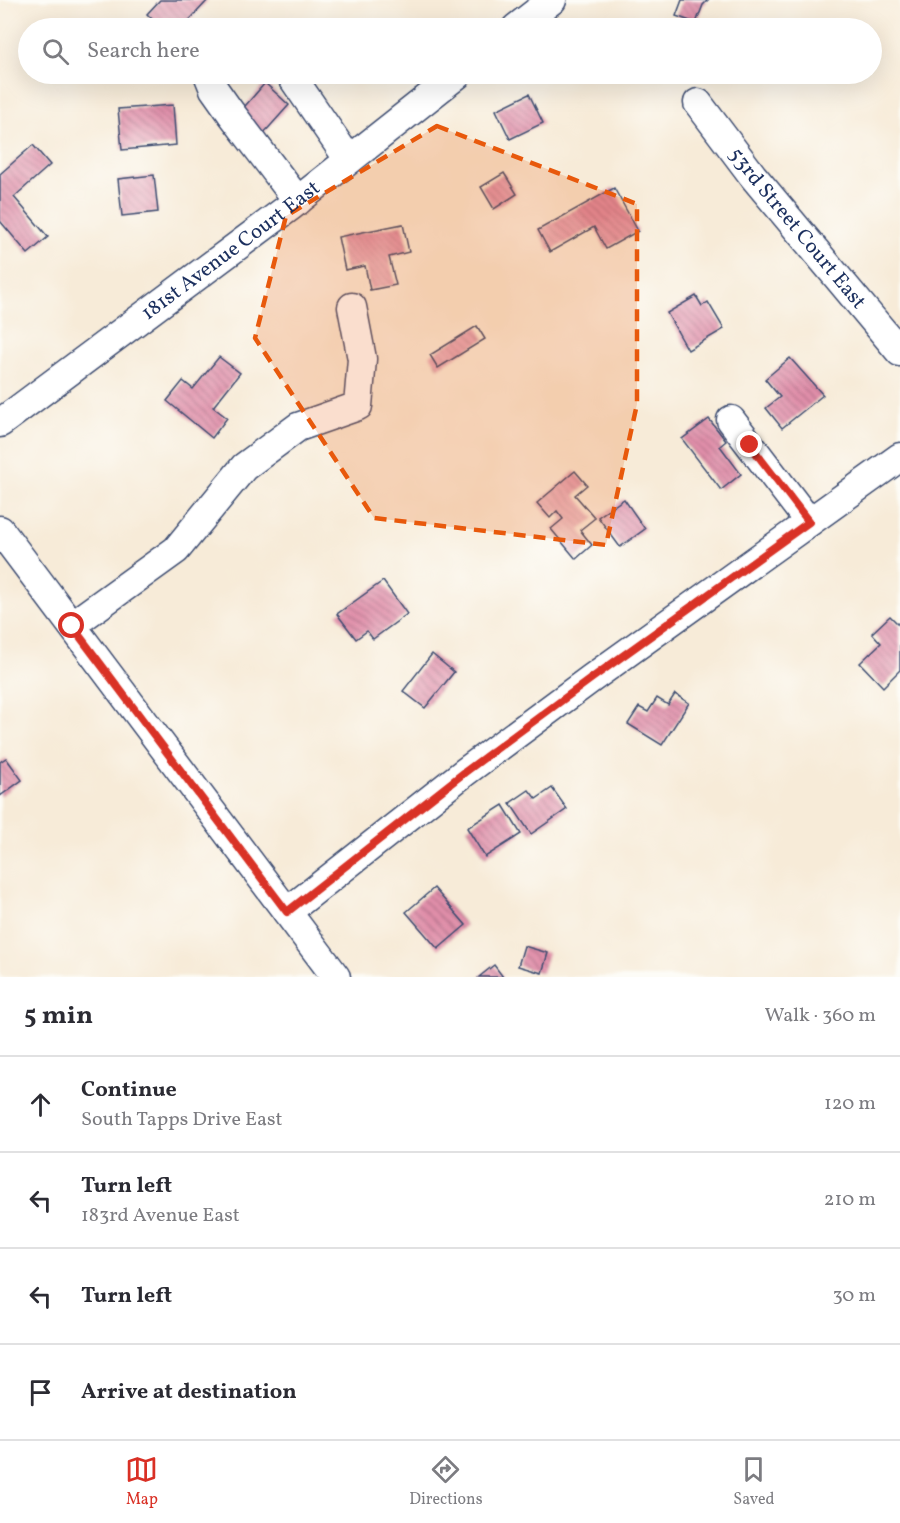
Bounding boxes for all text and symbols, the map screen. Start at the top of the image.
search box [18,18,882,84]
icon: search [39,35,72,68]
text: Search here [87,36,200,67]
street label: 53rd Street Court East [722,142,873,315]
street label: 181st Avenue Court East [135,174,326,327]
route end [736,431,762,457]
route start [58,612,84,638]
text: 5 min [24,998,93,1034]
text: Walk · 360 m [764,1002,876,1030]
text: Continue [81,1075,177,1106]
icon: ahead [24,1088,57,1121]
text: 120 m [824,1090,876,1118]
text: South Tapps Drive East [81,1106,283,1134]
text: Turn left [81,1171,172,1202]
icon: left [24,1184,57,1217]
text: 210 m [824,1186,876,1214]
text: 183rd Avenue East [81,1202,240,1230]
icon: left [24,1280,57,1313]
text: Turn left [81,1281,172,1312]
text: 30 m [832,1282,876,1310]
icon: arrive [24,1376,57,1409]
text: Arrive at destination [81,1377,297,1408]
tab: Map [125,1453,158,1511]
tab: Directions [409,1453,483,1511]
tab: Saved [733,1453,775,1511]

